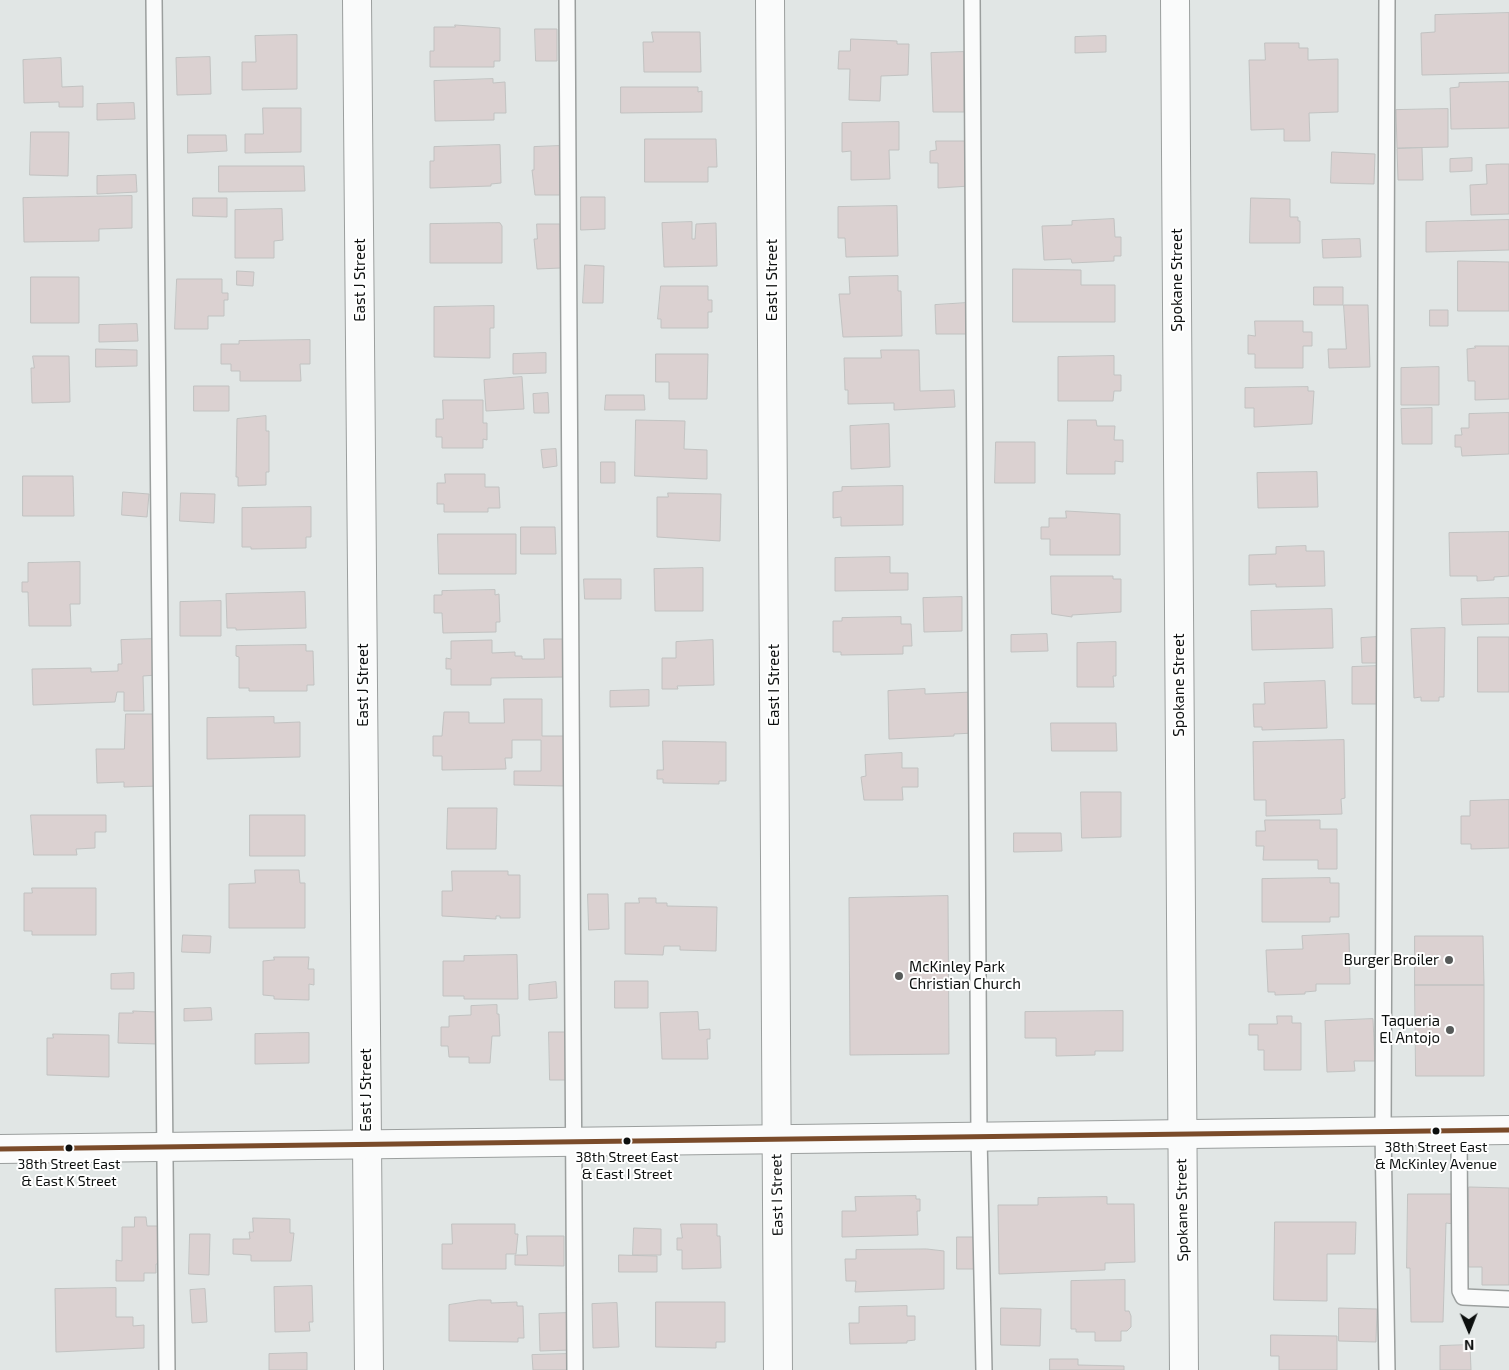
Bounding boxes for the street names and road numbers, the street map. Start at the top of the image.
street label: Spokane Street [1168,228,1186,332]
street label: East J Street [351,238,369,322]
street label: East I Street [763,239,781,321]
street label: Spokane Street [1170,633,1188,737]
street label: East J Street [354,643,372,727]
street label: East I Street [765,644,783,726]
street label: East J Street [357,1048,375,1132]
street label: East I Street [767,1154,787,1236]
street label: Spokane Street [1172,1158,1192,1262]

